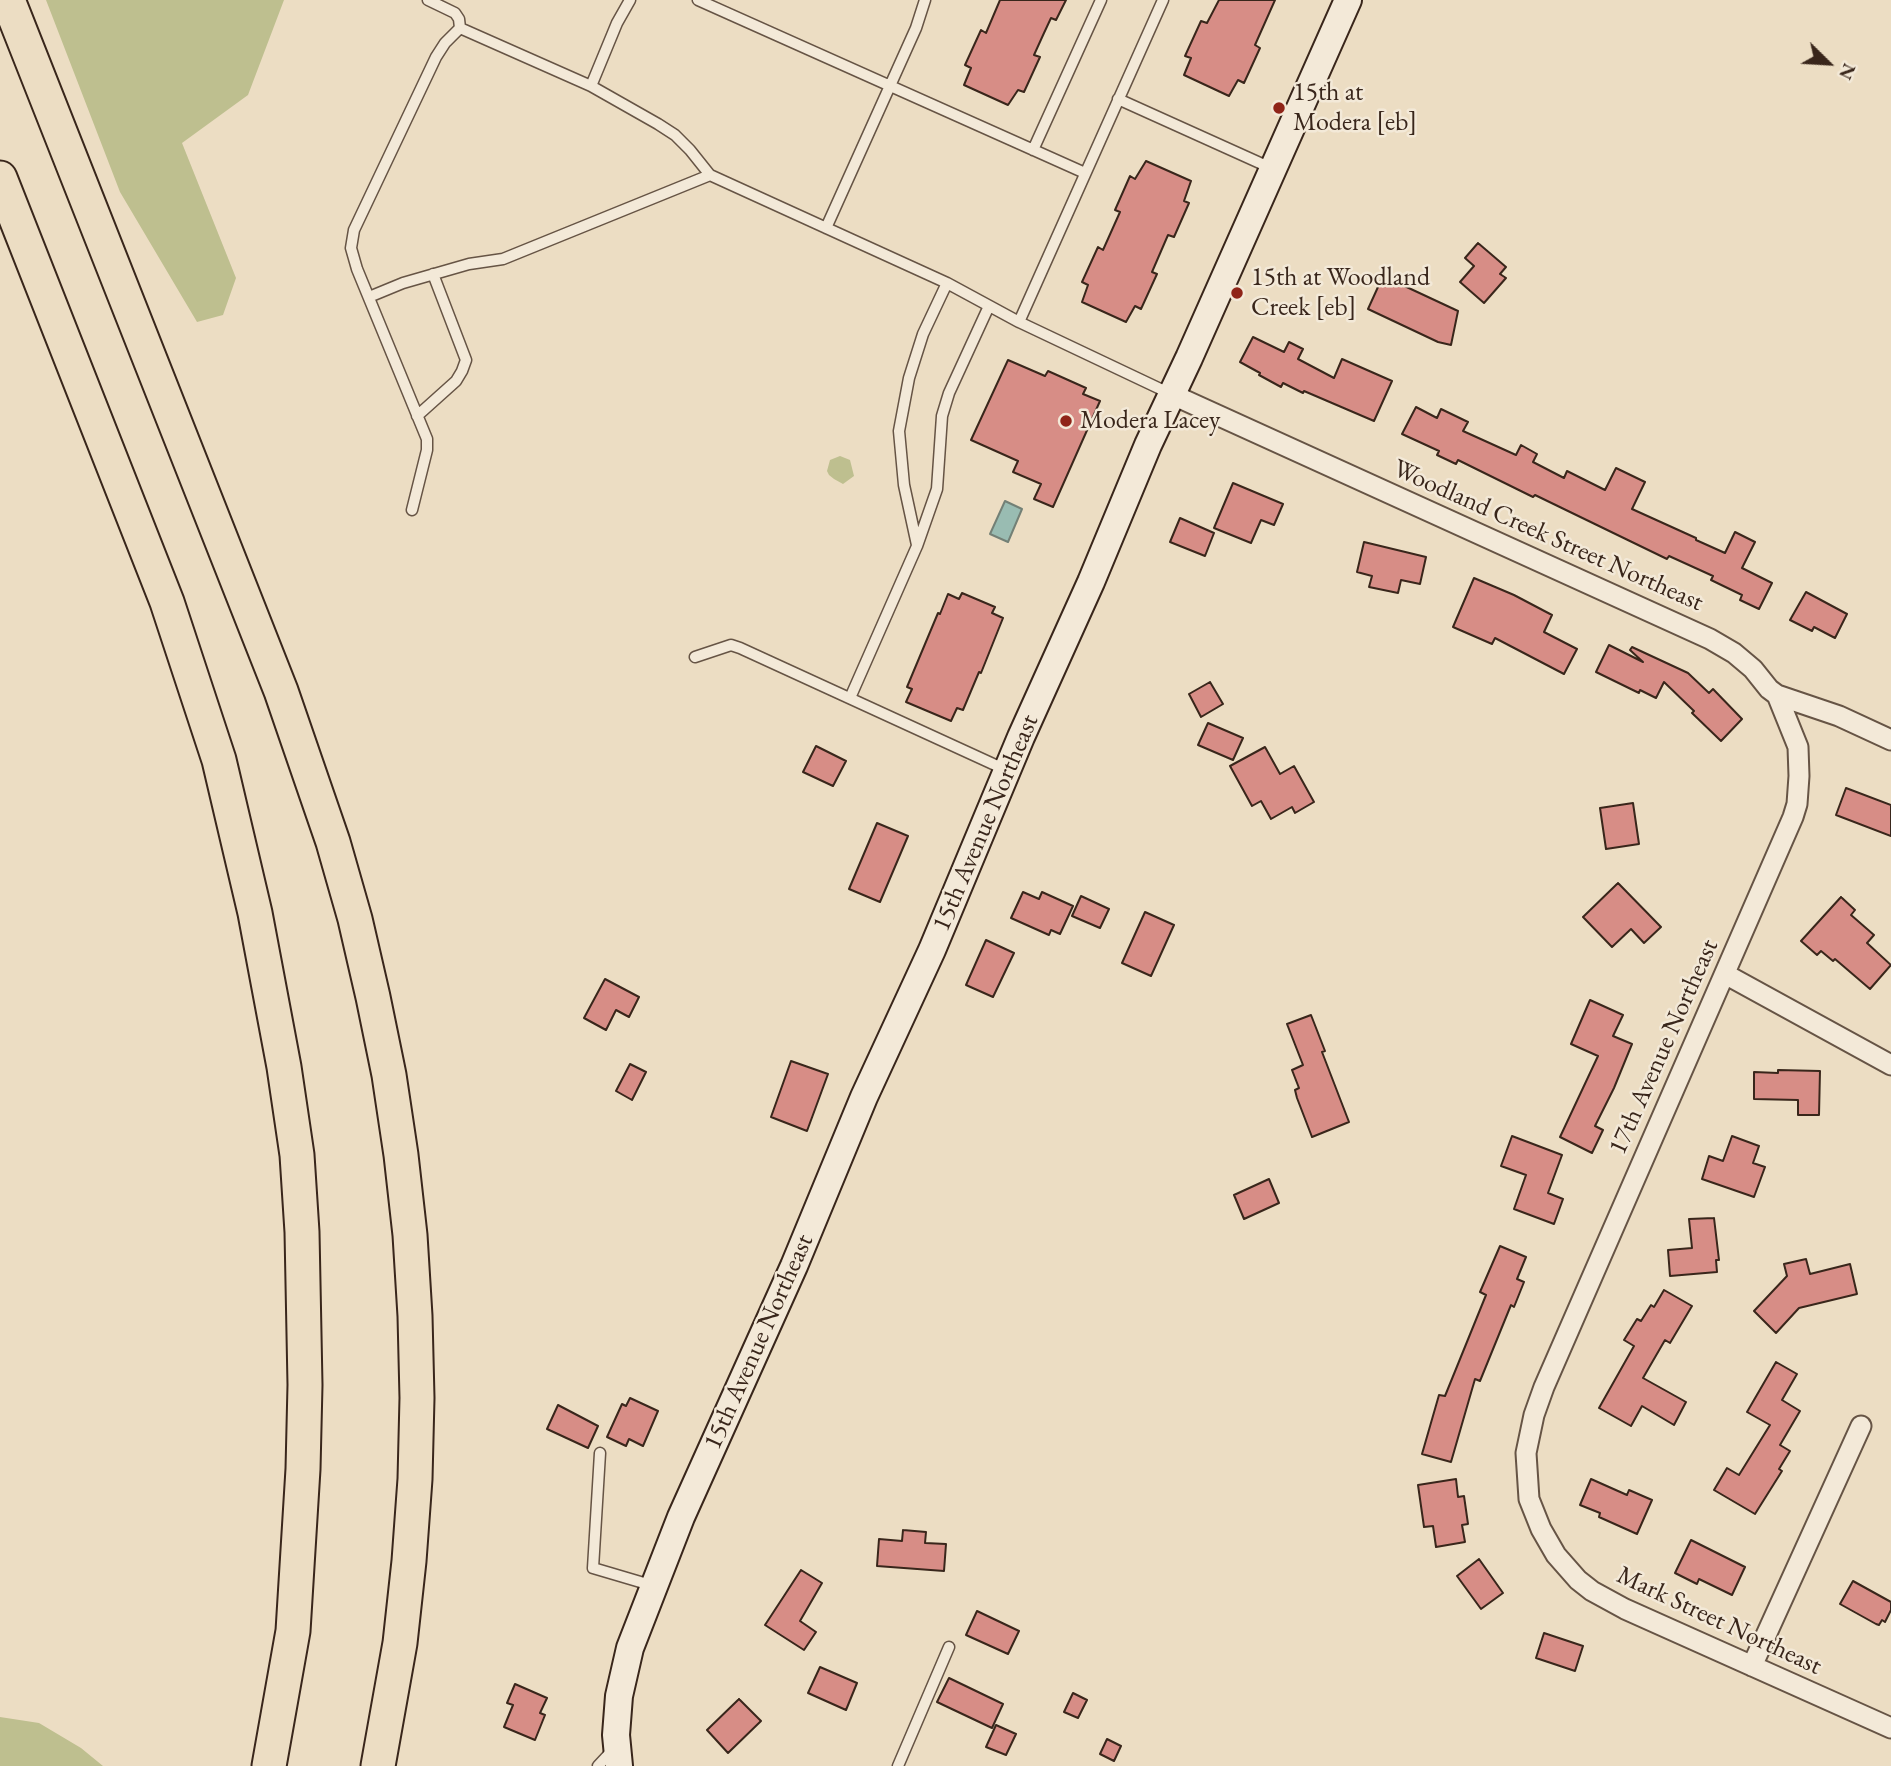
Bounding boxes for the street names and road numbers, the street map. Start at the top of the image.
street label: Woodland Creek Street Northeast [1388,453,1708,619]
street label: 15th Avenue Northeast [926,710,1046,936]
street label: 17th Avenue Northeast [1603,935,1725,1159]
street label: 15th Avenue Northeast [698,1230,820,1454]
street label: Mark Street Northeast [1612,1560,1826,1682]

